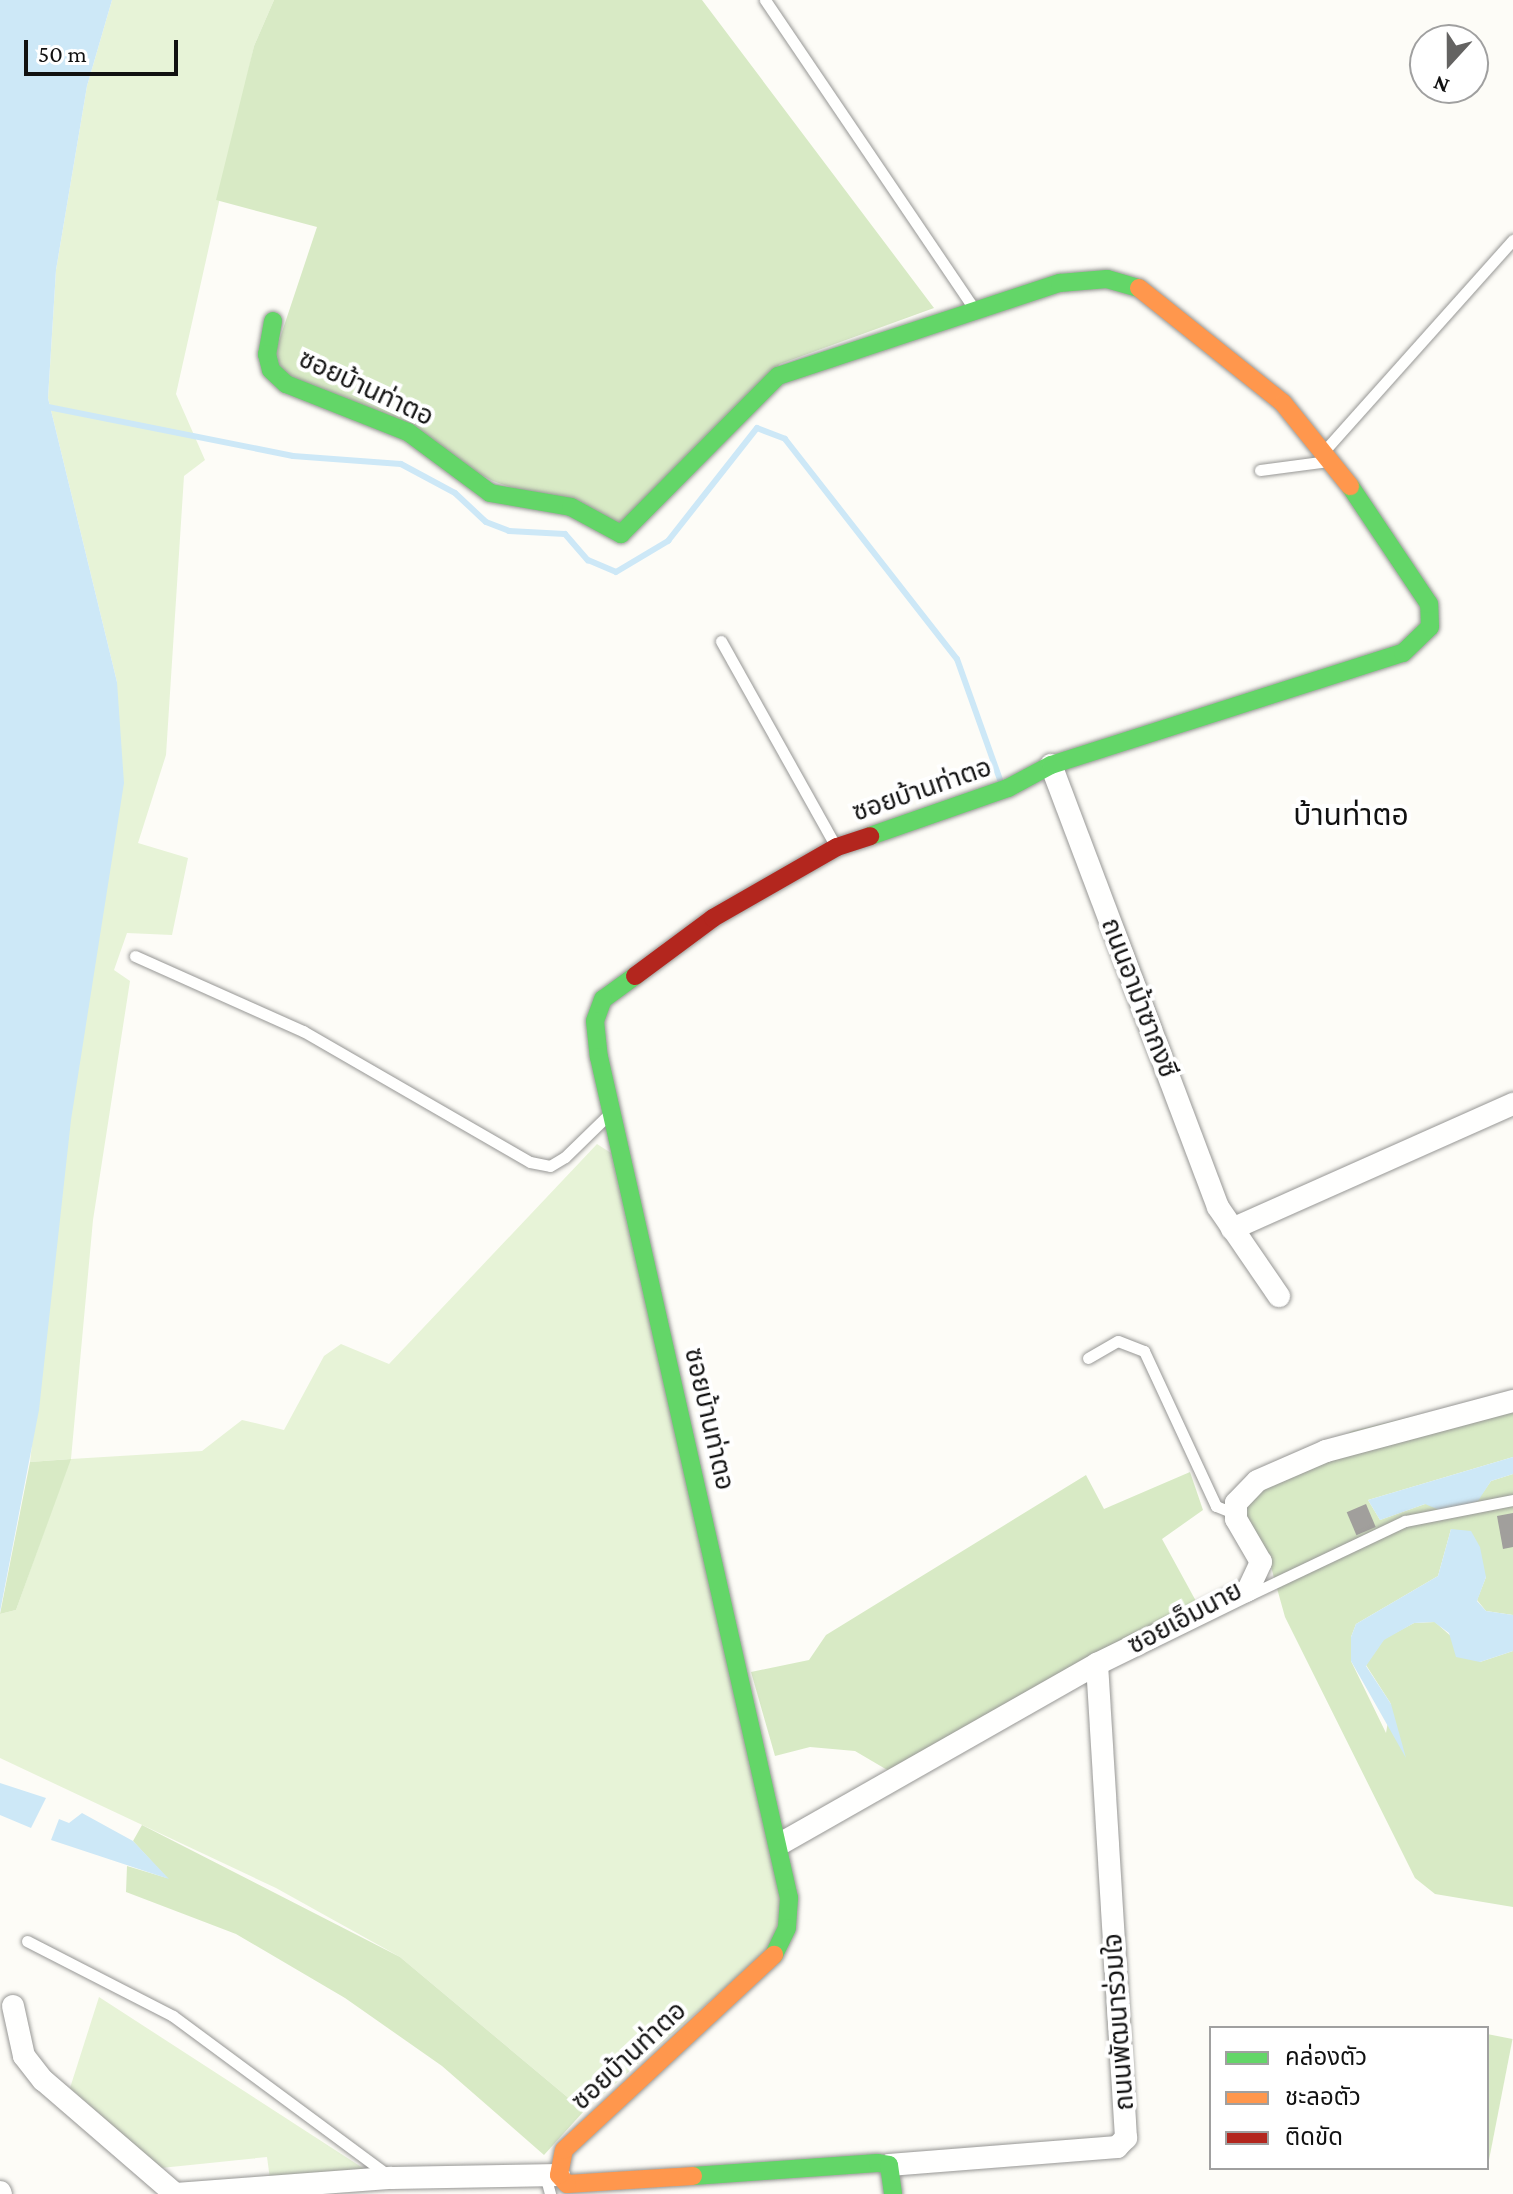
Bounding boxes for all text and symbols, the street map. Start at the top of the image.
scale bar [28,24,182,74]
north arrow [1409,24,1489,104]
text: 50 m [38,40,87,67]
text: N [1429,71,1452,99]
street label: ซอยบ้านท่าตอ [294,343,438,433]
street label: ซอยบ้านท่าตอ [848,752,996,828]
district label: บ้านท่าตอ [1293,797,1409,833]
street label: ถนนอาม้าซากงซี [1094,914,1184,1082]
street label: ซอยบ้านท่าตอ [678,1345,740,1493]
street label: ซอยเอ็มนาย [1122,1575,1248,1661]
street label: ถนนพัฒนาร่วมใจ [1097,1932,1141,2112]
street label: ซอยบ้านท่าตอ [565,1995,693,2117]
legend [1209,2026,1489,2170]
text: คล่องตัว [1285,2043,1367,2070]
text: ชะลอตัว [1285,2083,1361,2110]
text: ติดขัด [1285,2123,1343,2150]

